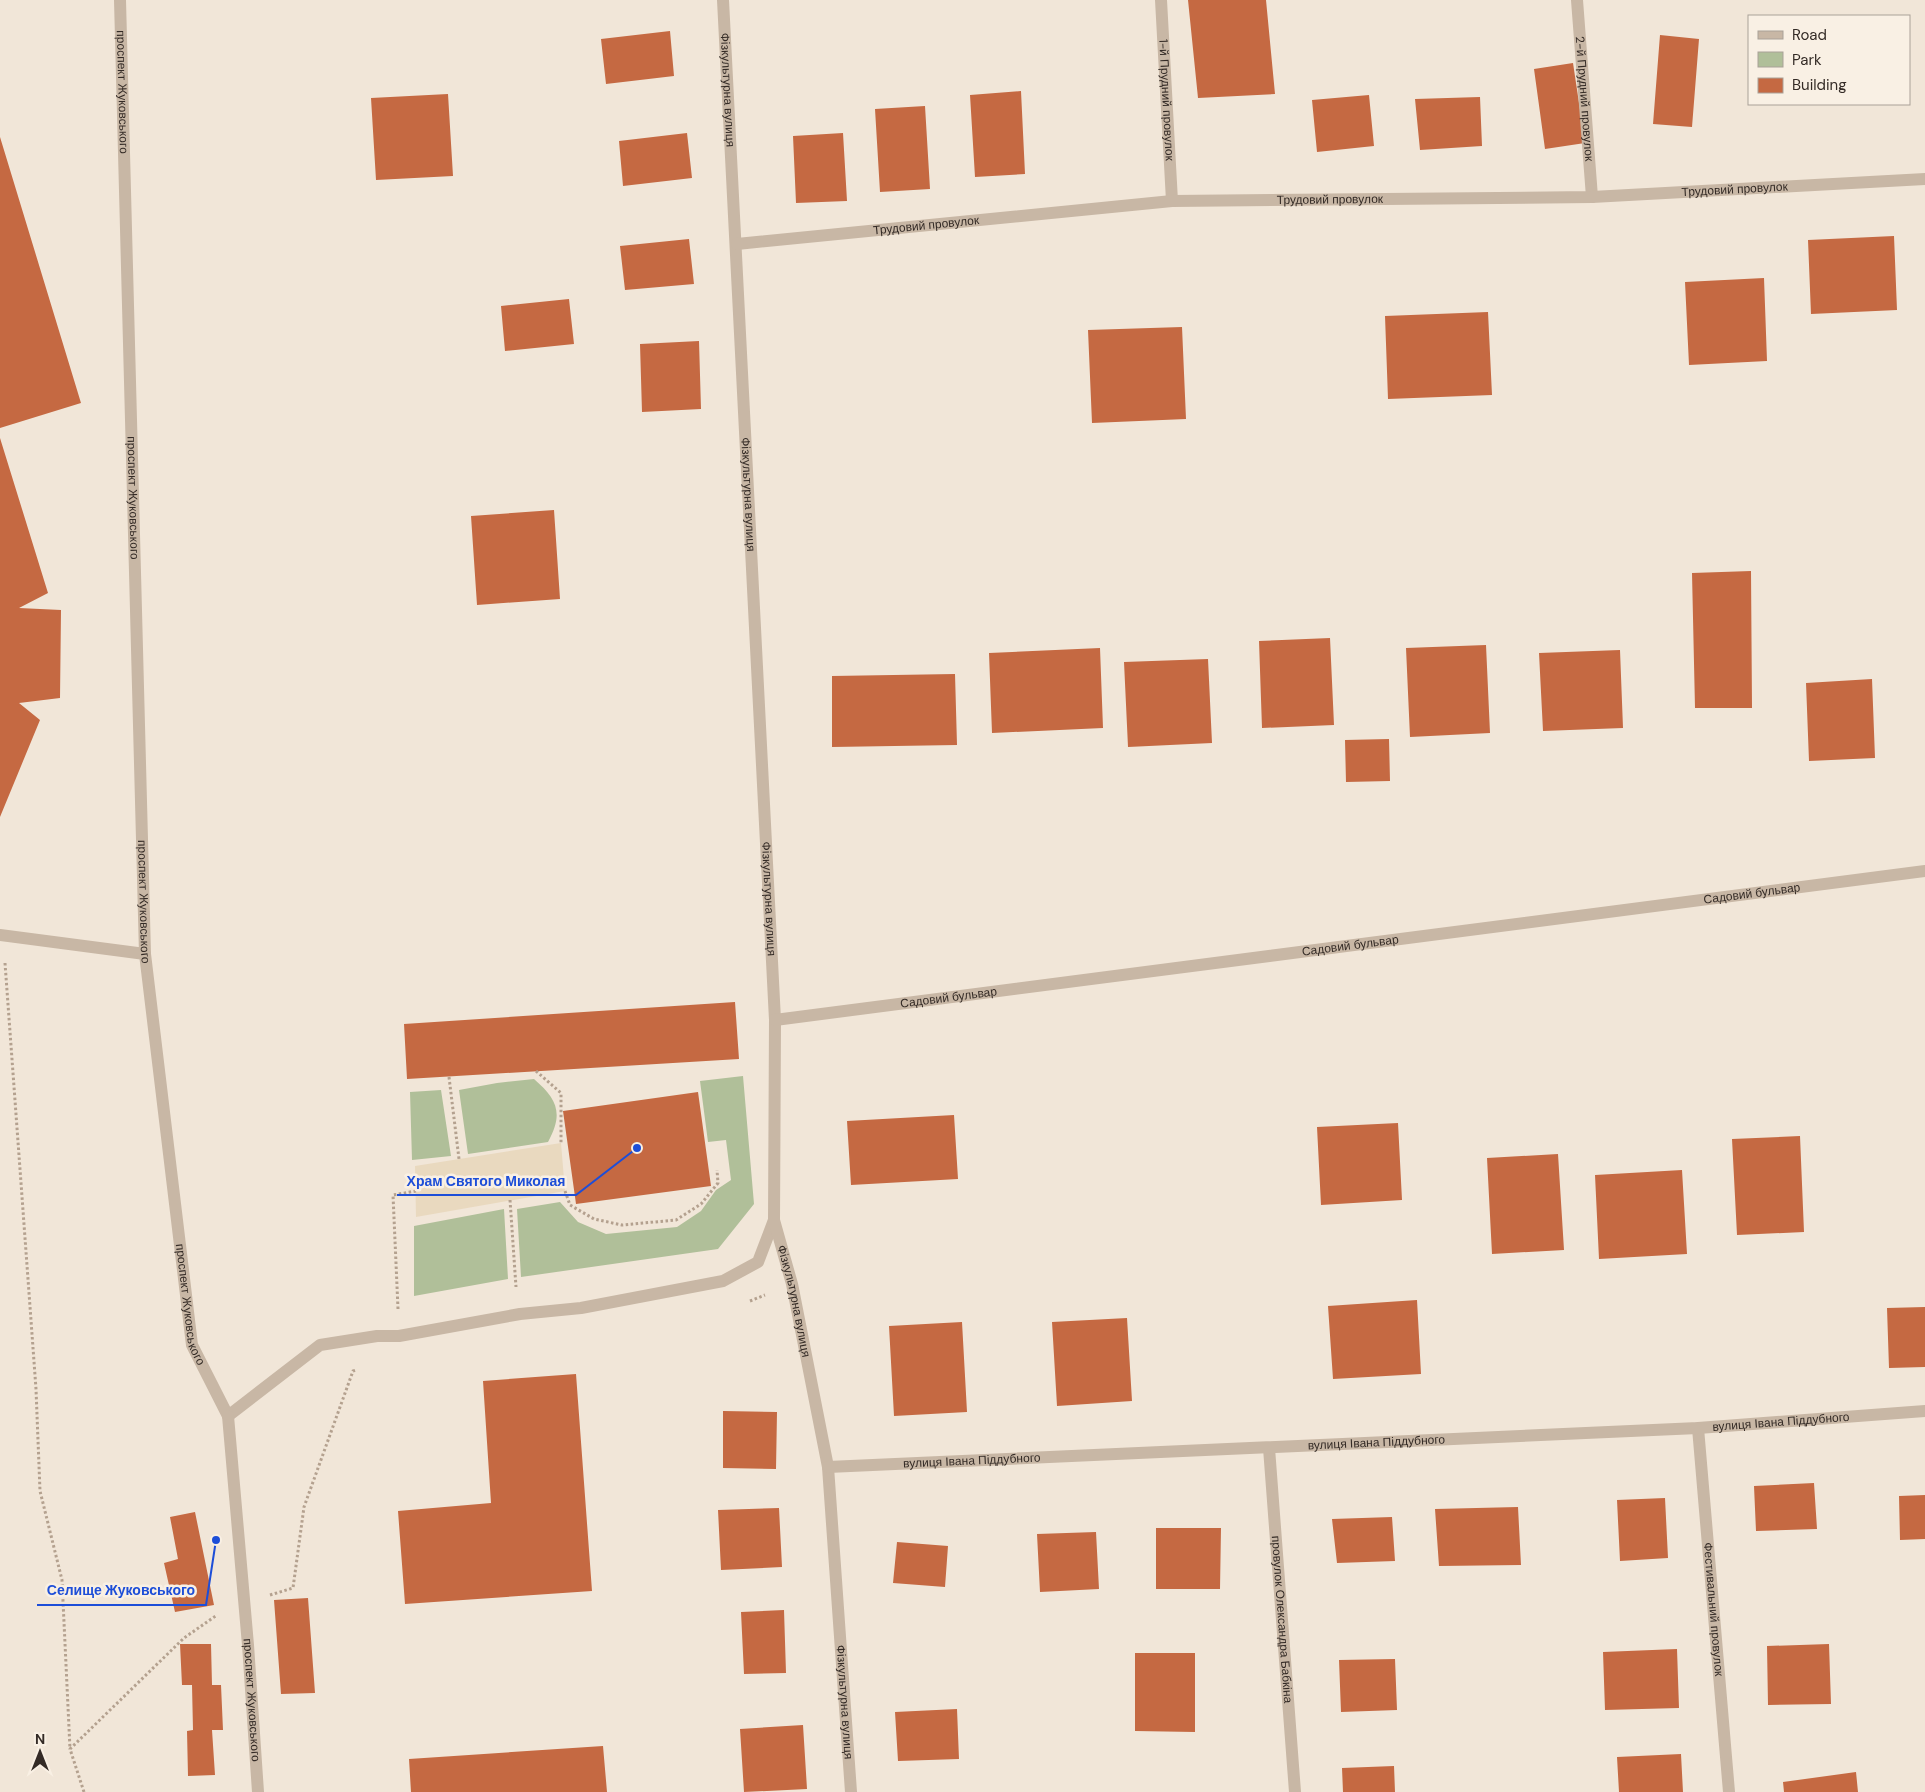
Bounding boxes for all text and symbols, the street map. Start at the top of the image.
legend [1748,15,1910,105]
text: Road [1792,25,1827,45]
street label: проспект Жуковського [113,30,132,154]
street label: Фізкультурна вулиця [717,32,738,147]
street label: 2-й Прудний провулок [1572,36,1597,162]
street label: 1-й Прудний провулок [1155,38,1178,162]
text: Park [1792,50,1822,70]
text: Building [1792,75,1847,95]
street label: Трудовий провулок [1681,178,1789,200]
street label: Трудовий провулок [1277,191,1384,208]
street label: Трудовий провулок [872,212,981,239]
street label: проспект Жуковського [123,436,143,560]
street label: Фізкультурна вулиця [737,437,759,552]
street label: проспект Жуковського [134,840,154,965]
street label: Фізкультурна вулиця [758,841,780,956]
street label: Садовий бульвар [1702,879,1801,908]
street label: Садовий бульвар [1301,931,1400,960]
street label: Садовий бульвар [899,983,998,1012]
callout: Храм Святого Миколая [397,1166,576,1195]
text: Храм Святого Миколая [407,1172,565,1190]
street label: проспект Жуковського [172,1243,209,1368]
street label: Фізкультурна вулиця [773,1243,814,1359]
street label: вулиця Івана Піддубного [1712,1409,1850,1435]
street label: вулиця Івана Піддубного [1307,1431,1446,1453]
street label: вулиця Івана Піддубного [903,1449,1041,1472]
street label: провулок Олександра Бабкіна [1268,1535,1296,1704]
street label: Фестивальний провулок [1700,1542,1727,1678]
callout: Селище Жуковського [37,1576,206,1605]
text: Селище Жуковського [47,1581,195,1599]
street label: проспект Жуковського [239,1638,264,1763]
street label: Фізкультурна вулиця [833,1644,857,1760]
north arrow [15,1727,65,1777]
text: N [35,1730,45,1748]

